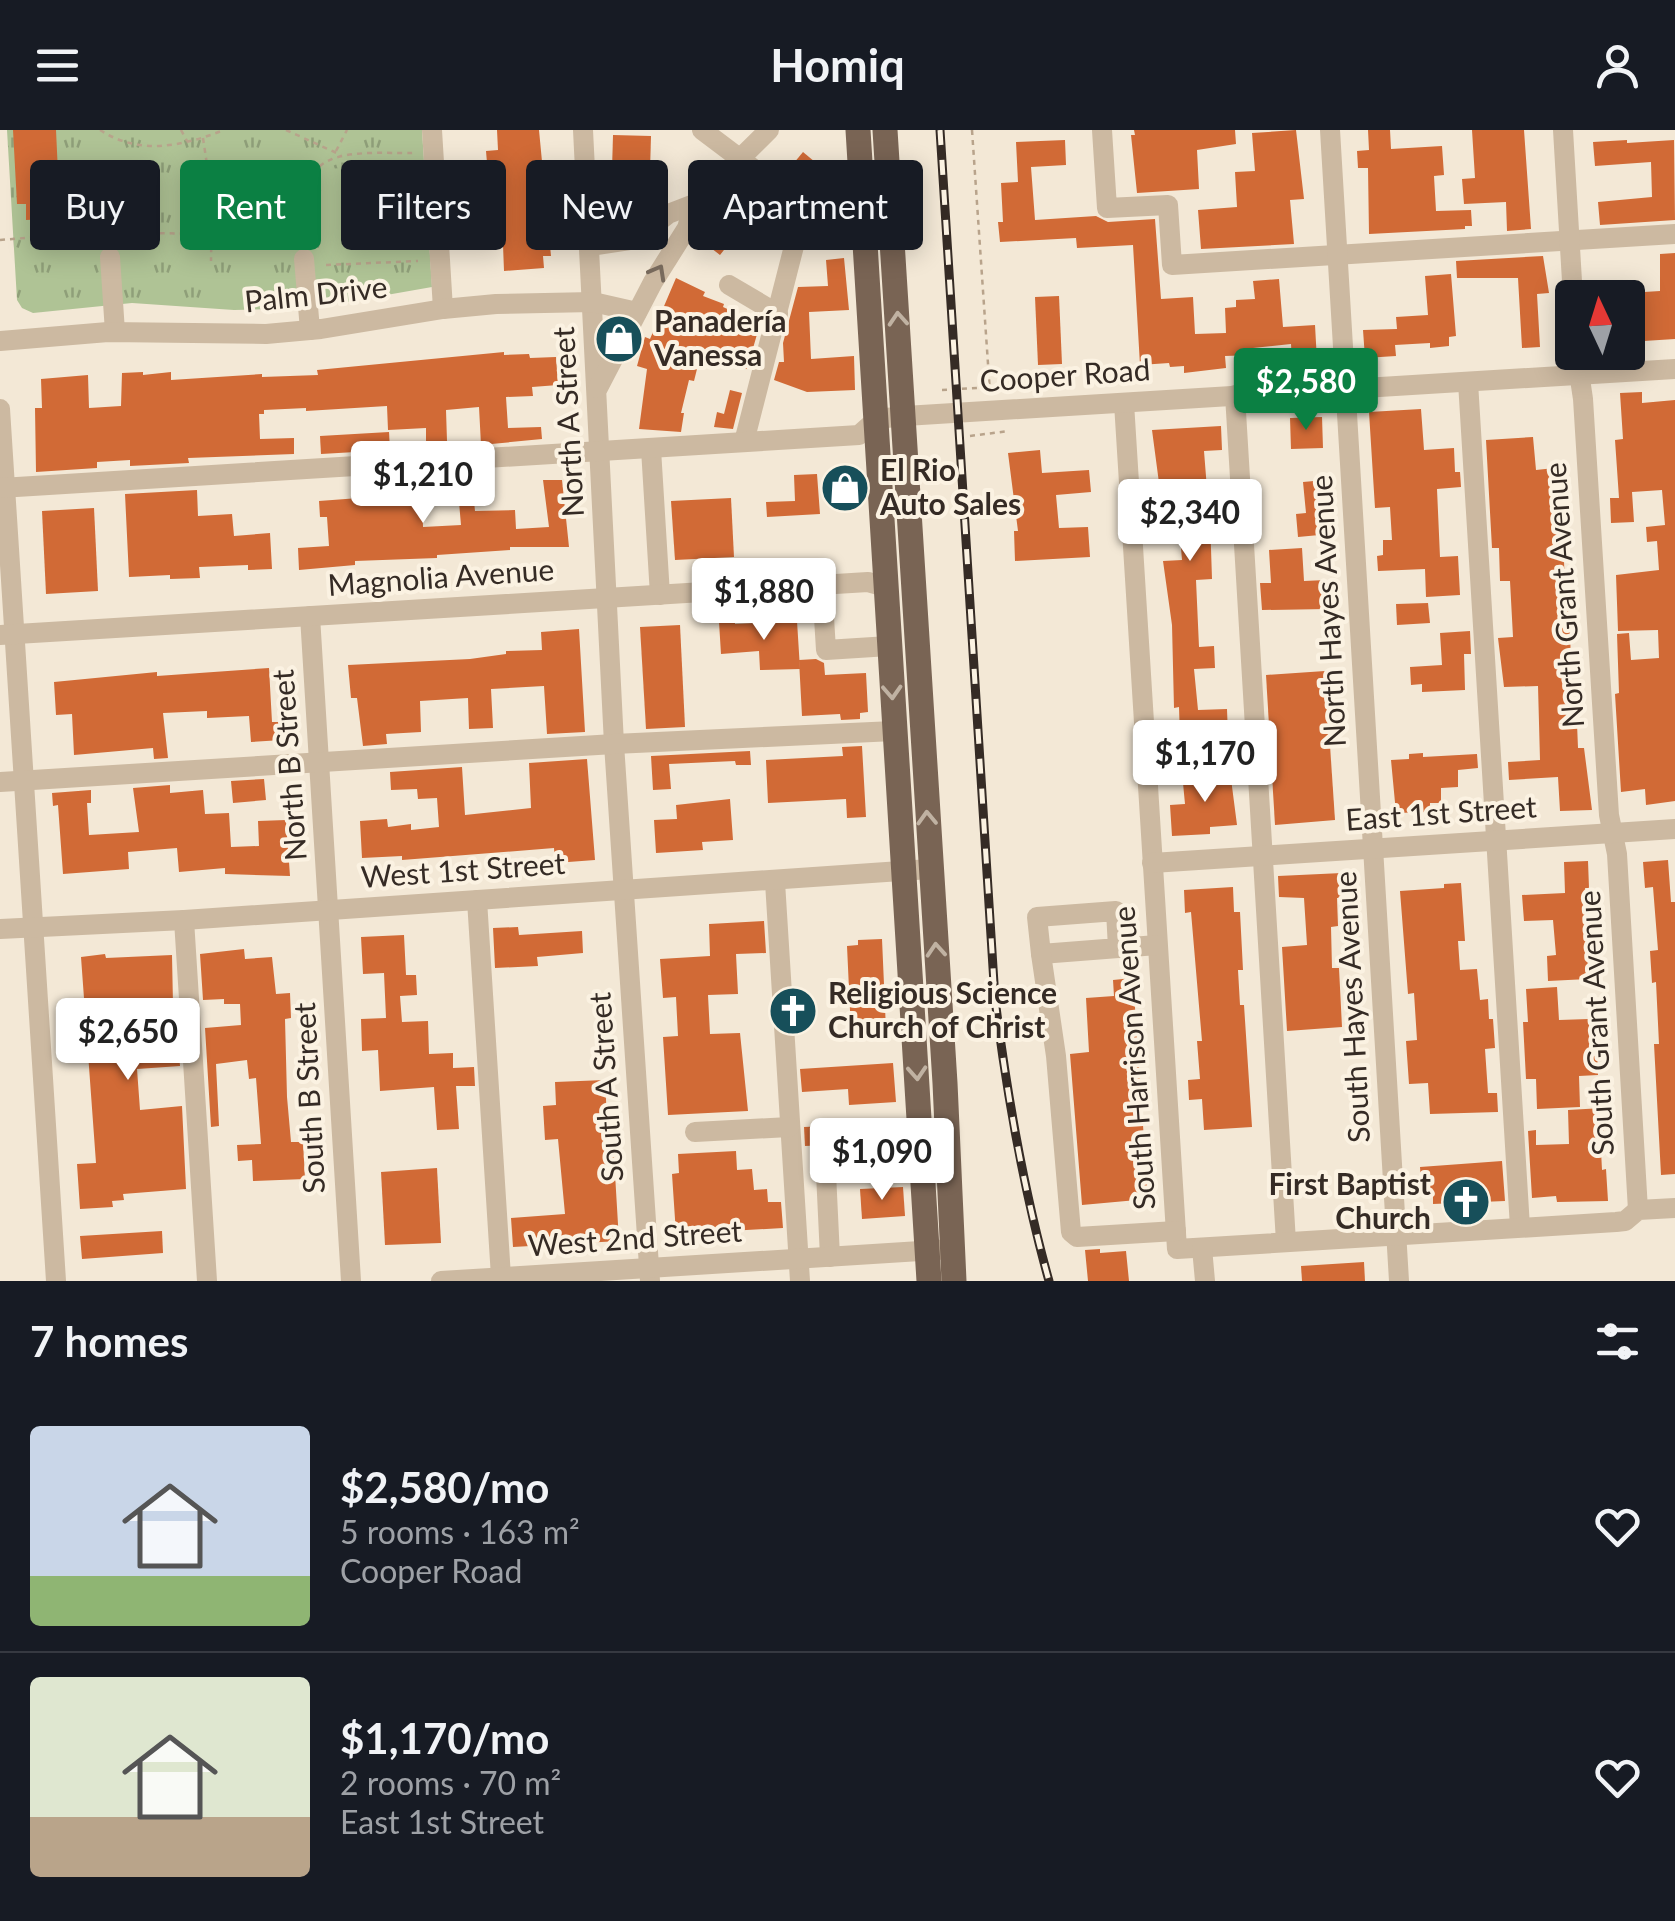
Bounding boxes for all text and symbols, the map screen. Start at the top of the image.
icon: menu [30,38,85,93]
text: Homiq [770,38,905,92]
icon: person [1590,38,1645,93]
chip: Buy [30,160,160,250]
chip: Rent [180,160,321,250]
chip: Filters [341,160,506,250]
chip: New [526,160,668,250]
chip: Apartment [688,160,923,250]
one-way arrow [646,265,666,283]
street label: Palm Drive [243,268,389,318]
north arrow [1555,280,1645,370]
map controls [1555,280,1645,370]
place label: Panadería Vanessa [653,302,787,372]
one-way arrow [888,310,909,326]
shop icon: Panadería Vanessa [593,313,645,365]
street label: North A Street [544,326,590,518]
pin: $2,580 [1225,348,1387,433]
street label: Cooper Road [978,350,1151,398]
text: $2,580 [1256,361,1356,400]
pin: $1,210 [342,441,504,526]
place label: El Rio Auto Sales [879,451,1021,521]
text: $1,210 [373,454,473,493]
street label: North Grant Avenue [1536,461,1590,729]
shop icon: El Rio Auto Sales [819,462,871,514]
street label: North Hayes Avenue [1302,474,1352,748]
pin: $2,340 [1109,479,1271,564]
text: $2,340 [1140,492,1240,531]
street label: Magnolia Avenue [326,550,555,602]
pin: $1,880 [683,558,845,643]
text: $1,880 [714,571,814,610]
street label: North B Street [263,668,313,862]
one-way arrow [881,684,902,700]
pin: $1,170 [1124,720,1286,805]
text: $1,170 [1155,733,1255,772]
street label: East 1st Street [1344,787,1538,837]
one-way arrow [917,809,938,825]
street label: West 1st Street [360,844,566,894]
street label: South Hayes Avenue [1326,870,1376,1144]
street label: South Grant Avenue [1570,890,1620,1157]
street label: South Harrison Avenue [1104,905,1162,1211]
one-way arrow [925,942,947,958]
place label: Religious Science Church of Christ [828,974,1057,1044]
church icon: Religious Science Church of Christ [767,985,819,1037]
street label: South A Street [580,991,630,1183]
pin: $2,650 [47,998,209,1083]
street label: South B Street [285,1001,331,1195]
text: $2,650 [78,1011,178,1050]
one-way arrow [905,1066,927,1082]
pin: $1,090 [801,1118,963,1203]
text: $1,090 [832,1131,932,1170]
place label: First Baptist Church [1268,1165,1431,1235]
church icon: First Baptist Church [1440,1176,1492,1228]
street label: West 2nd Street [527,1212,743,1262]
icon: filters [1590,1314,1645,1369]
text: 7 homes [30,1316,188,1366]
text: $2,580/mo [340,1462,549,1512]
icon: home [110,1466,230,1586]
icon: heart [1590,1499,1645,1554]
text: 5 rooms · 163 m² [340,1512,580,1551]
text: Cooper Road [340,1551,522,1590]
text: $1,170/mo [340,1713,549,1763]
icon: home [110,1717,230,1837]
icon: heart [1590,1750,1645,1805]
text: 2 rooms · 70 m² [340,1763,561,1802]
text: East 1st Street [340,1802,544,1841]

